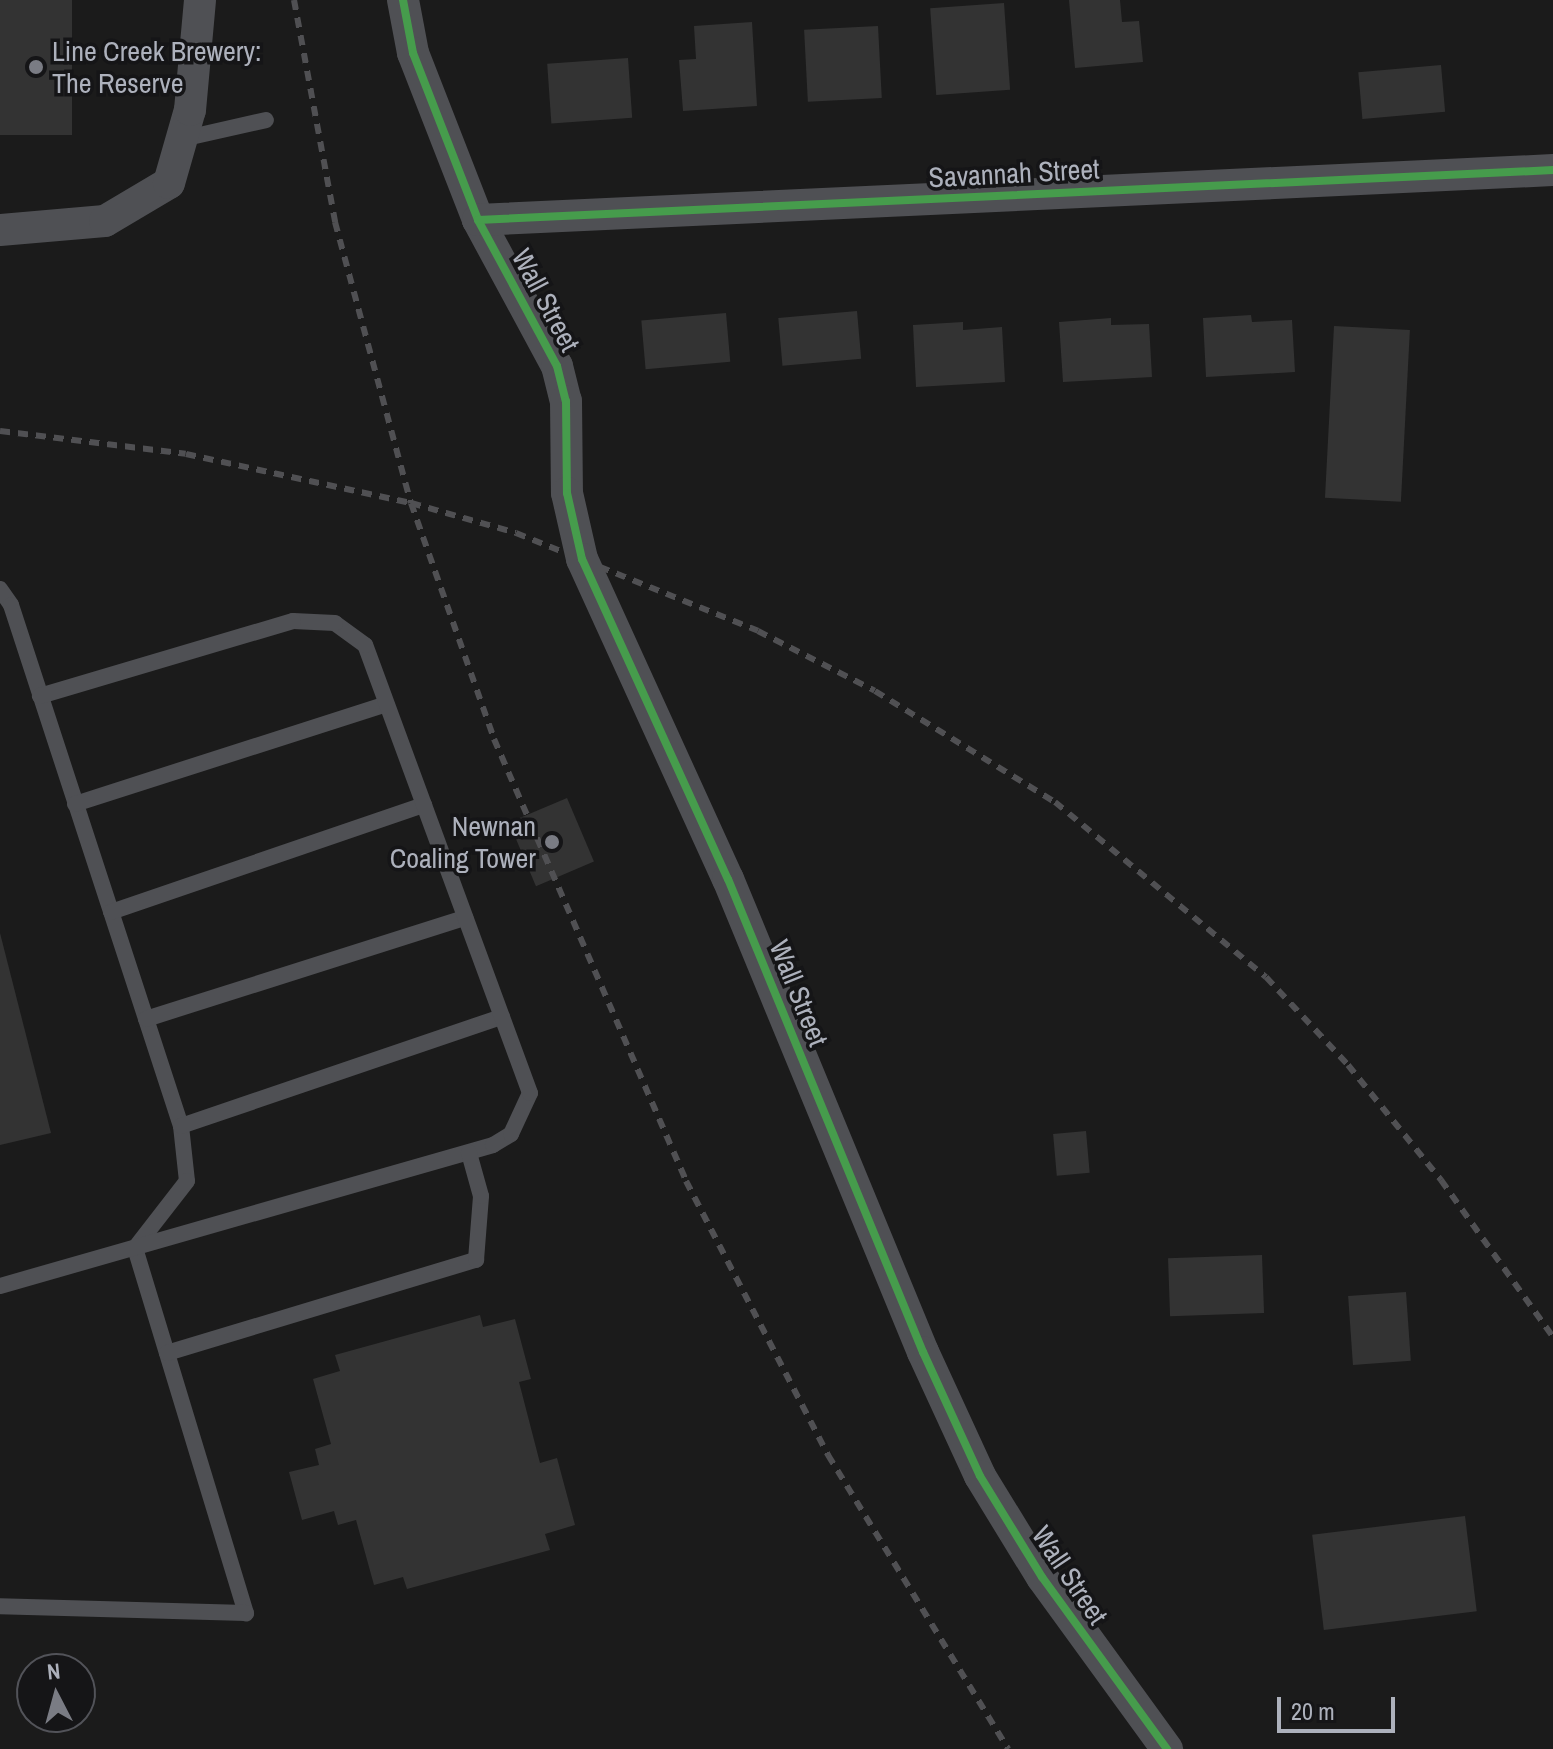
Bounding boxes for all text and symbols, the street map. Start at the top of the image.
place label: Line Creek Brewery: The Reserve [52,34,261,100]
marker: Line Creek Brewery: The Reserve [27,58,45,76]
street label: Savannah Street [928,152,1100,194]
street label: Wall Street [505,243,587,357]
place label: Newnan Coaling Tower [389,809,536,875]
marker: Newnan Coaling Tower [543,833,561,851]
street label: Wall Street [763,935,835,1051]
street label: Wall Street [1025,1519,1115,1631]
north arrow [16,1653,96,1733]
text: N [46,1656,62,1687]
scale bar [1281,1681,1399,1731]
text: 20 m [1291,1695,1335,1727]

